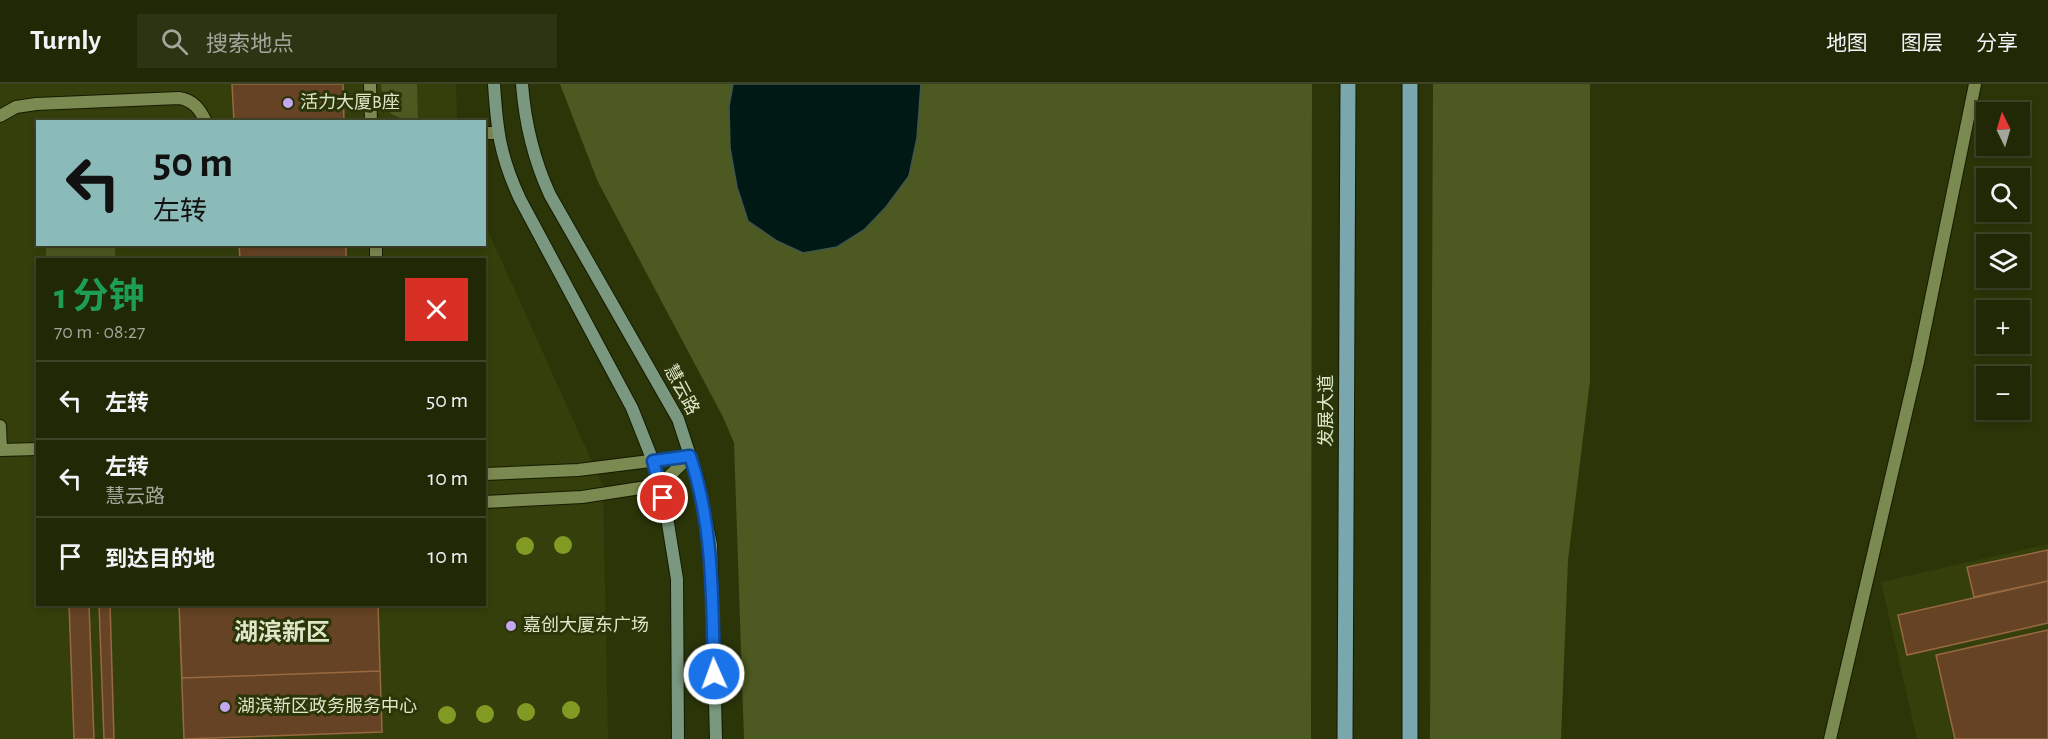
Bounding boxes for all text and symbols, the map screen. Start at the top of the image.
search box [137,14,557,68]
icon: search [158,25,191,58]
text: Turnly [30,27,101,55]
text: 搜索地点 [206,33,294,55]
text: 地图 [1826,33,1868,54]
text: 图层 [1901,33,1943,54]
text: 分享 [1976,33,2018,54]
place label: 活力大厦B座 [300,92,400,112]
marker: 活力大厦B座 [281,96,295,110]
north arrow [1976,102,2030,156]
map controls [1976,102,2030,420]
text: 50 m [153,142,233,184]
icon: left [54,144,132,222]
button: search [1976,168,2030,222]
text: 左转 [153,198,207,225]
button: layers [1976,234,2030,288]
button: close [405,278,468,341]
text: 1 分钟 [54,279,144,315]
button: + [1976,300,2030,354]
text: 70 m · 08:27 [54,322,145,342]
street label: 慧云路 [660,361,703,418]
button: − [1976,366,2030,420]
street label: 发展大道 [1316,375,1336,447]
icon: left [54,384,87,417]
text: 50 m [426,389,468,411]
text: 左转 [105,392,149,414]
text: 左转 [105,456,149,478]
icon: left [54,462,87,495]
text: 10 m [428,467,468,489]
pin [637,472,688,523]
icon: arrive [646,481,679,514]
text: 慧云路 [105,487,165,507]
icon: arrive [54,540,87,573]
text: 10 m [428,545,468,567]
text: 到达目的地 [105,548,215,570]
place label: 嘉创大厦东广场 [523,615,649,635]
district label: 湖滨新区 [234,619,330,645]
marker: 嘉创大厦东广场 [504,619,518,633]
position arrow [682,642,746,706]
place label: 湖滨新区政务服务中心 [237,696,417,716]
marker: 湖滨新区政务服务中心 [218,700,232,714]

